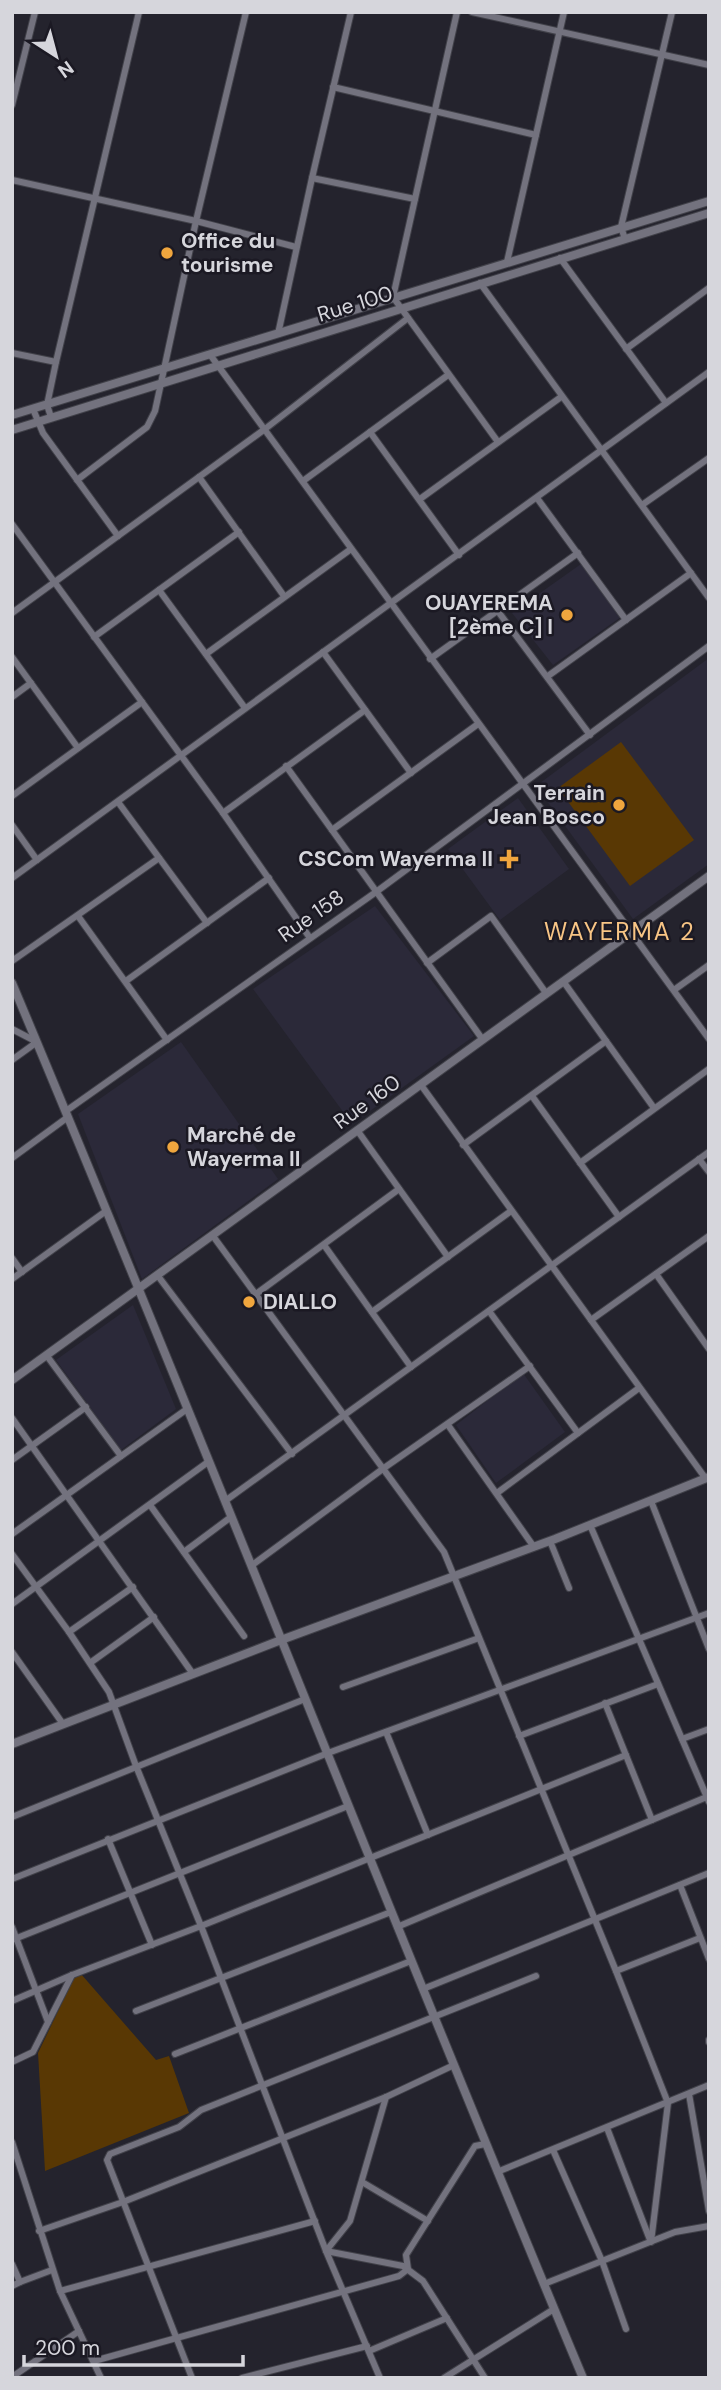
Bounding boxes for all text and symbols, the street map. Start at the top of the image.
north arrow [21,21,91,91]
text: N [53,55,79,84]
place label: Office du tourisme [181,227,275,279]
marker: Office du tourisme [159,245,175,261]
street label: Rue 100 [314,279,396,329]
place label: OUAYEREMA [2ème C] I [425,589,553,641]
marker: OUAYEREMA [2ème C] I [559,607,575,623]
place label: Terrain Jean Bosco [488,779,605,831]
marker: Terrain Jean Bosco [611,797,627,813]
place label: CSCom Wayerma II [298,845,493,873]
marker: CSCom Wayerma II [499,849,519,869]
street label: Rue 158 [273,883,349,949]
district label: WAYERMA 2 [544,916,696,947]
street label: Rue 160 [328,1068,406,1136]
place label: Marché de Wayerma II [187,1121,301,1173]
marker: Marché de Wayerma II [165,1139,181,1155]
place label: DIALLO [263,1288,337,1316]
marker: DIALLO [241,1294,257,1310]
scale bar [24,2324,243,2368]
text: 200 m [35,2334,100,2362]

